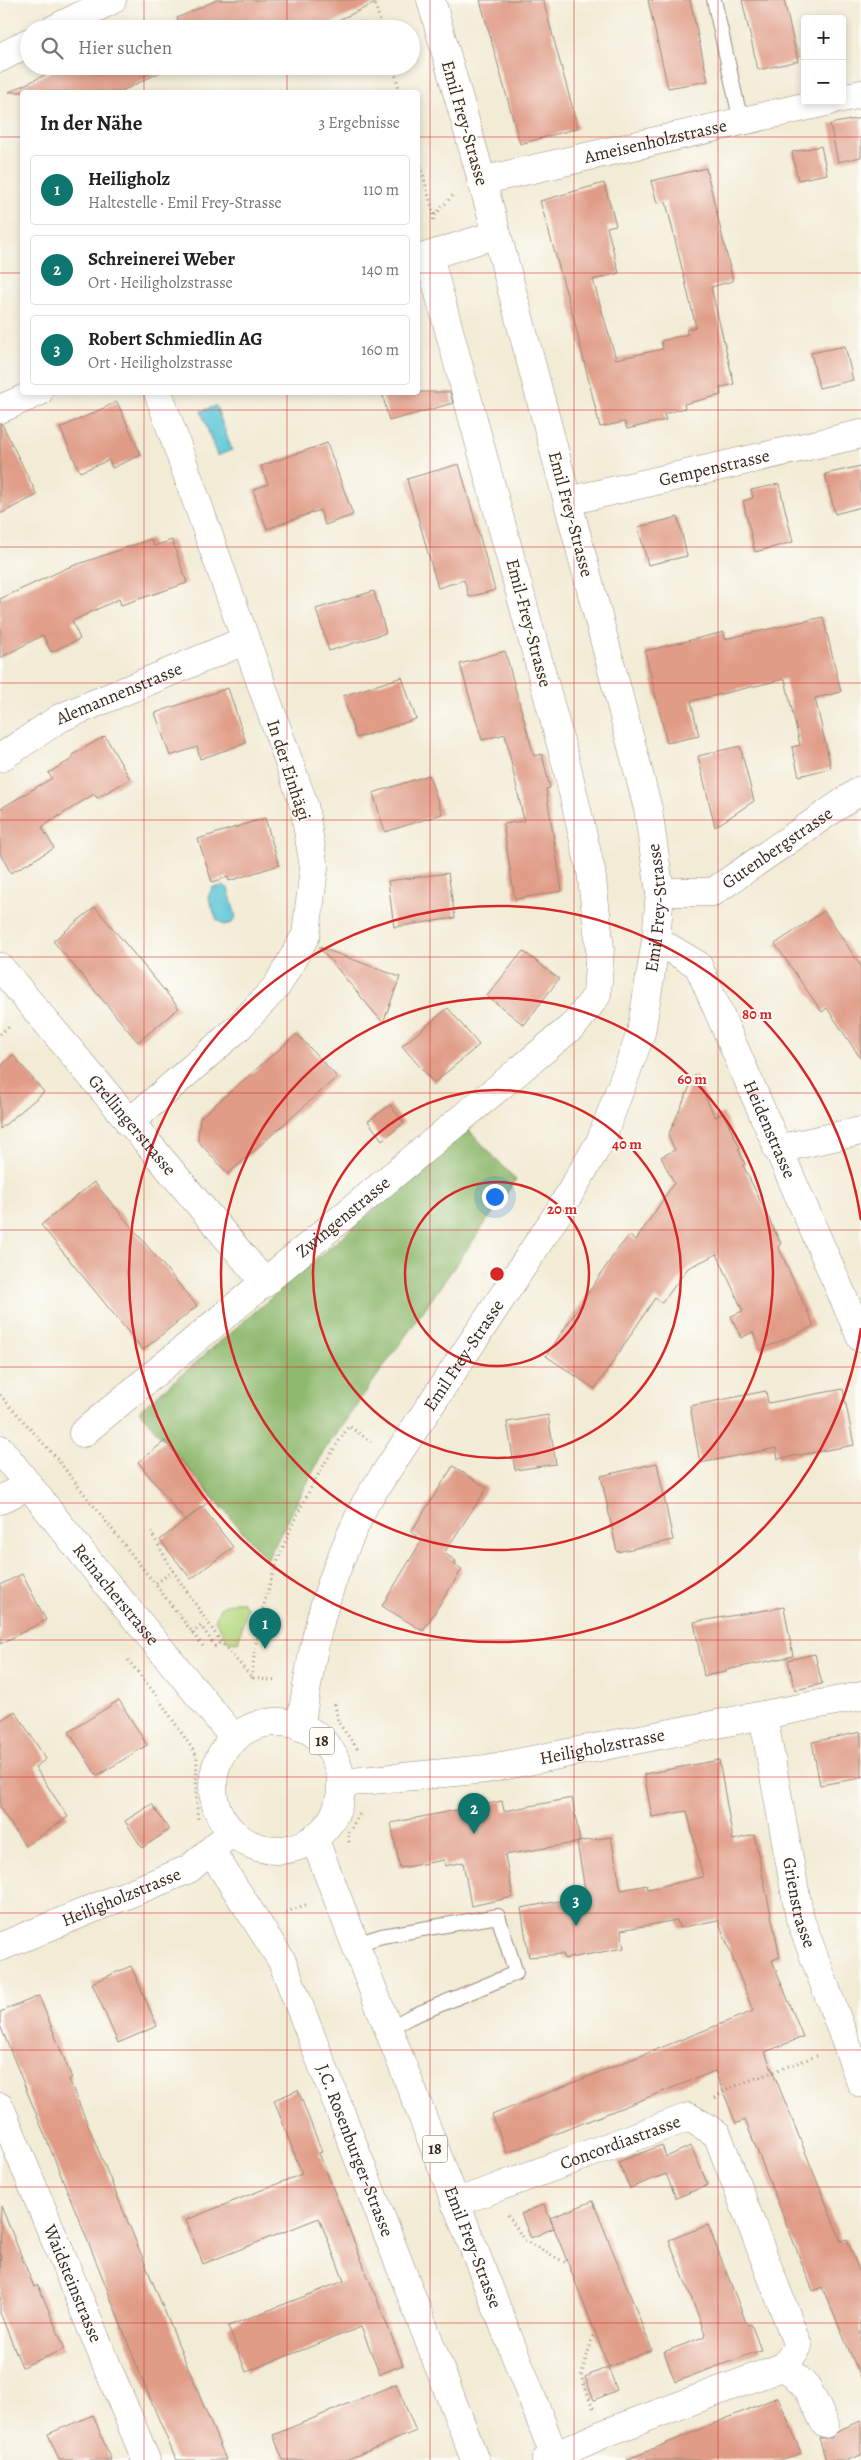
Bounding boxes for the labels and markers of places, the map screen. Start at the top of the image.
centre of rings [488,1265,506,1283]
pin: 1 [249,1608,281,1649]
pin: 2 [458,1793,490,1834]
pin: 3 [560,1885,592,1926]

